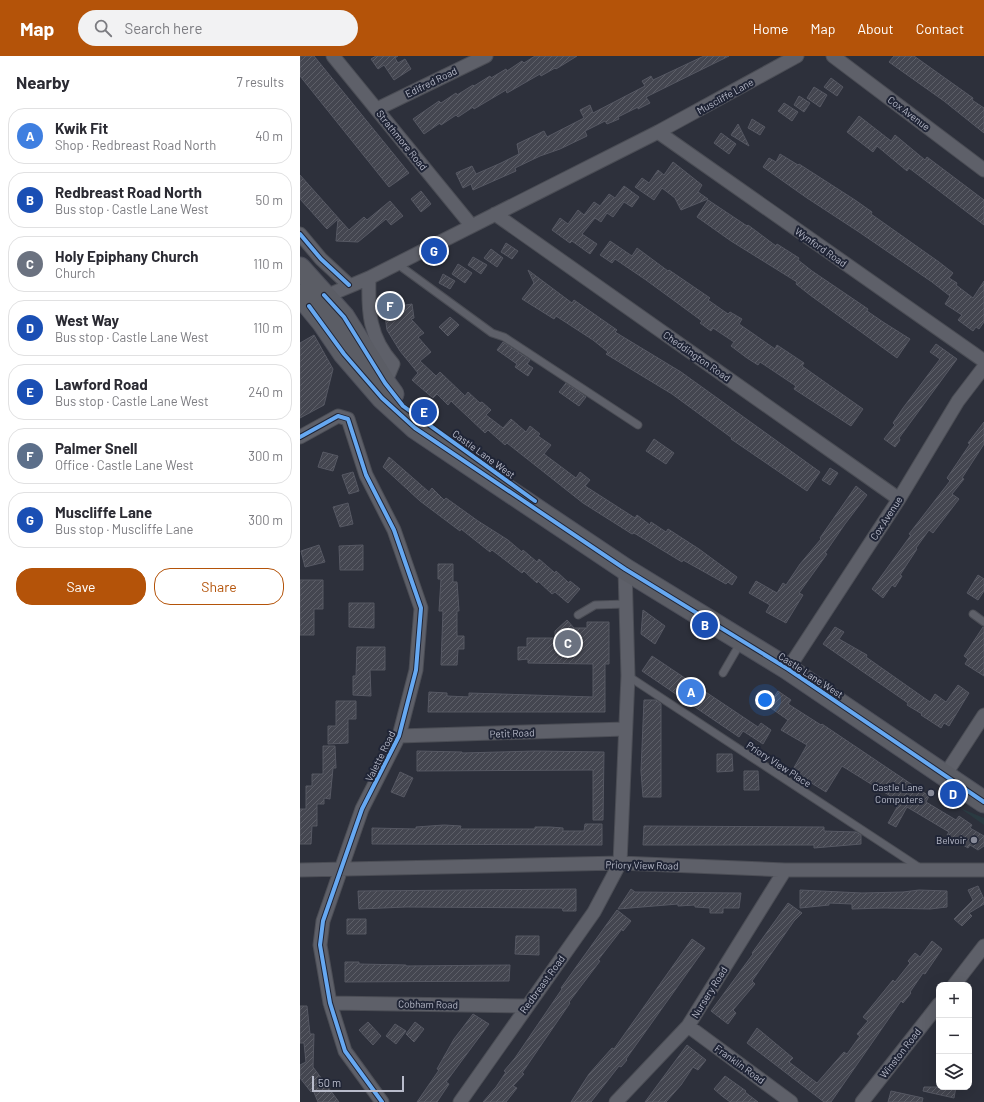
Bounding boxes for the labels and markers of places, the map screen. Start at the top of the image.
pin: G [421,236,447,266]
pin: F [377,291,403,321]
pin: E [411,397,437,427]
pin: B [692,610,718,640]
pin: C [555,628,581,658]
pin: A [678,677,704,707]
pin: D [940,779,966,809]
place label: Castle Lane Computers [872,781,923,805]
marker: Castle Lane Computers [926,788,936,798]
place label: Belvoir [936,834,966,846]
marker: Belvoir [969,835,979,845]

